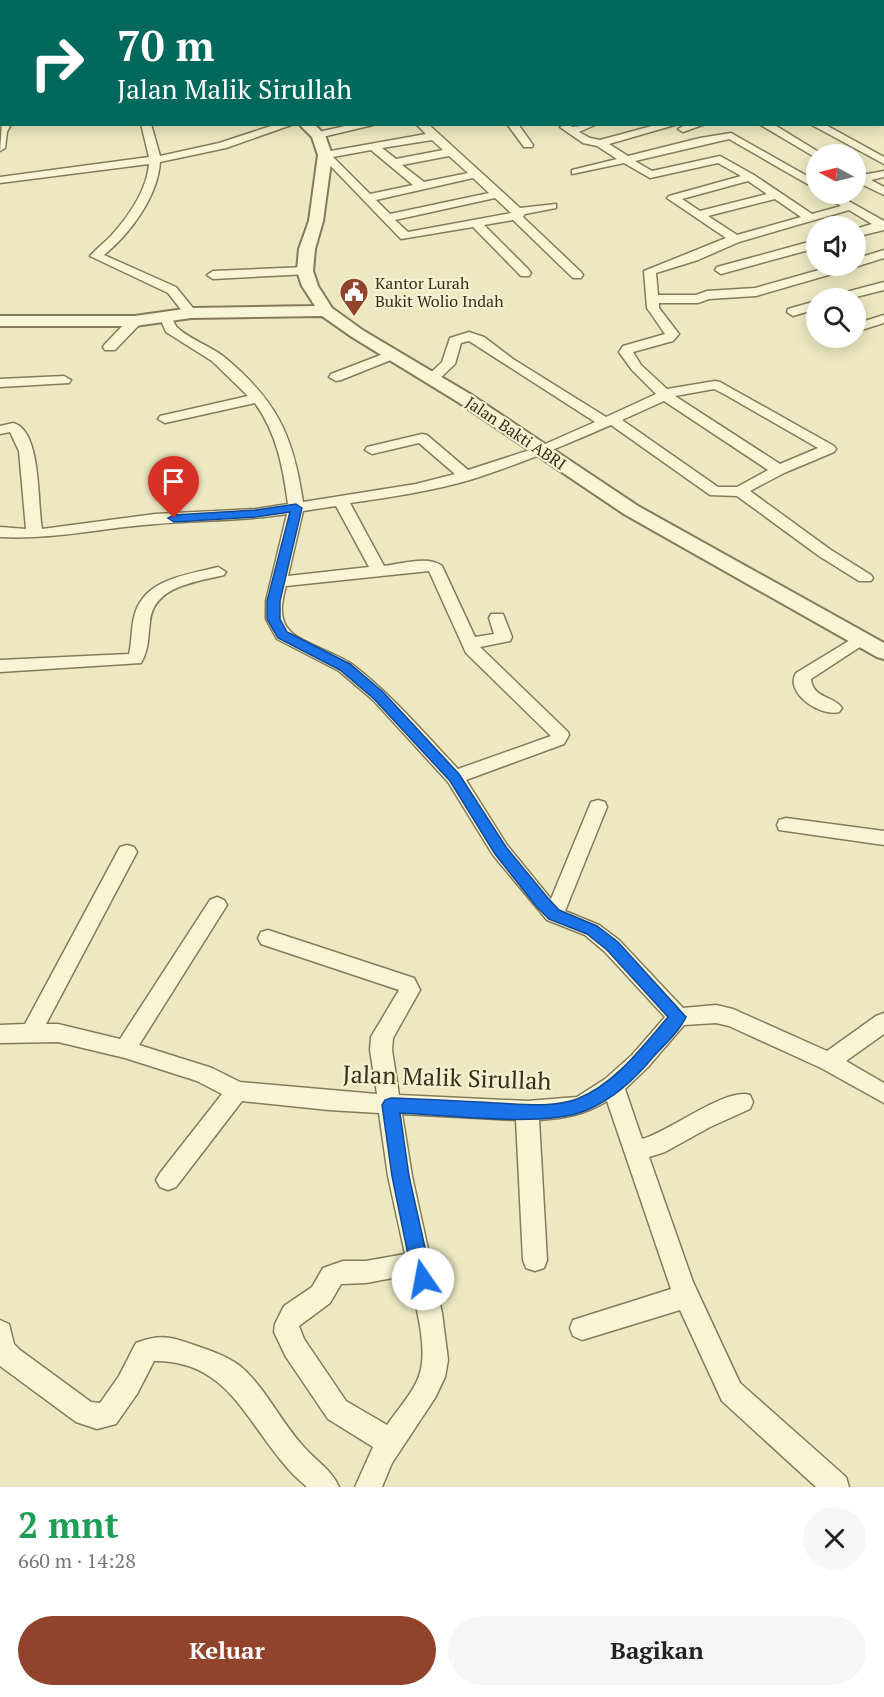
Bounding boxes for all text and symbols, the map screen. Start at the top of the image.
text: 70 m [117,17,215,73]
icon: right [18,24,96,102]
text: Jalan Malik Sirullah [117,71,352,107]
north arrow [806,144,866,204]
map controls [806,144,866,348]
button: sound [806,216,866,276]
place label: Kantor Lurah Bukit Wolio Indah [375,272,504,312]
public building icon: Kantor Lurah Bukit Wolio Indah [338,276,370,318]
button: search [806,288,866,348]
street label: Jalan Bakti ABRI [461,391,571,475]
pin [148,456,199,518]
icon: arrive [157,465,190,498]
street label: Jalan Malik Sirullah [342,1057,552,1097]
position arrow [391,1247,455,1311]
text: 2 mnt [18,1501,119,1548]
button: close [803,1507,866,1570]
text: 660 m · 14:28 [18,1547,136,1574]
button: Keluar [18,1616,436,1685]
button: Bagikan [448,1616,866,1685]

